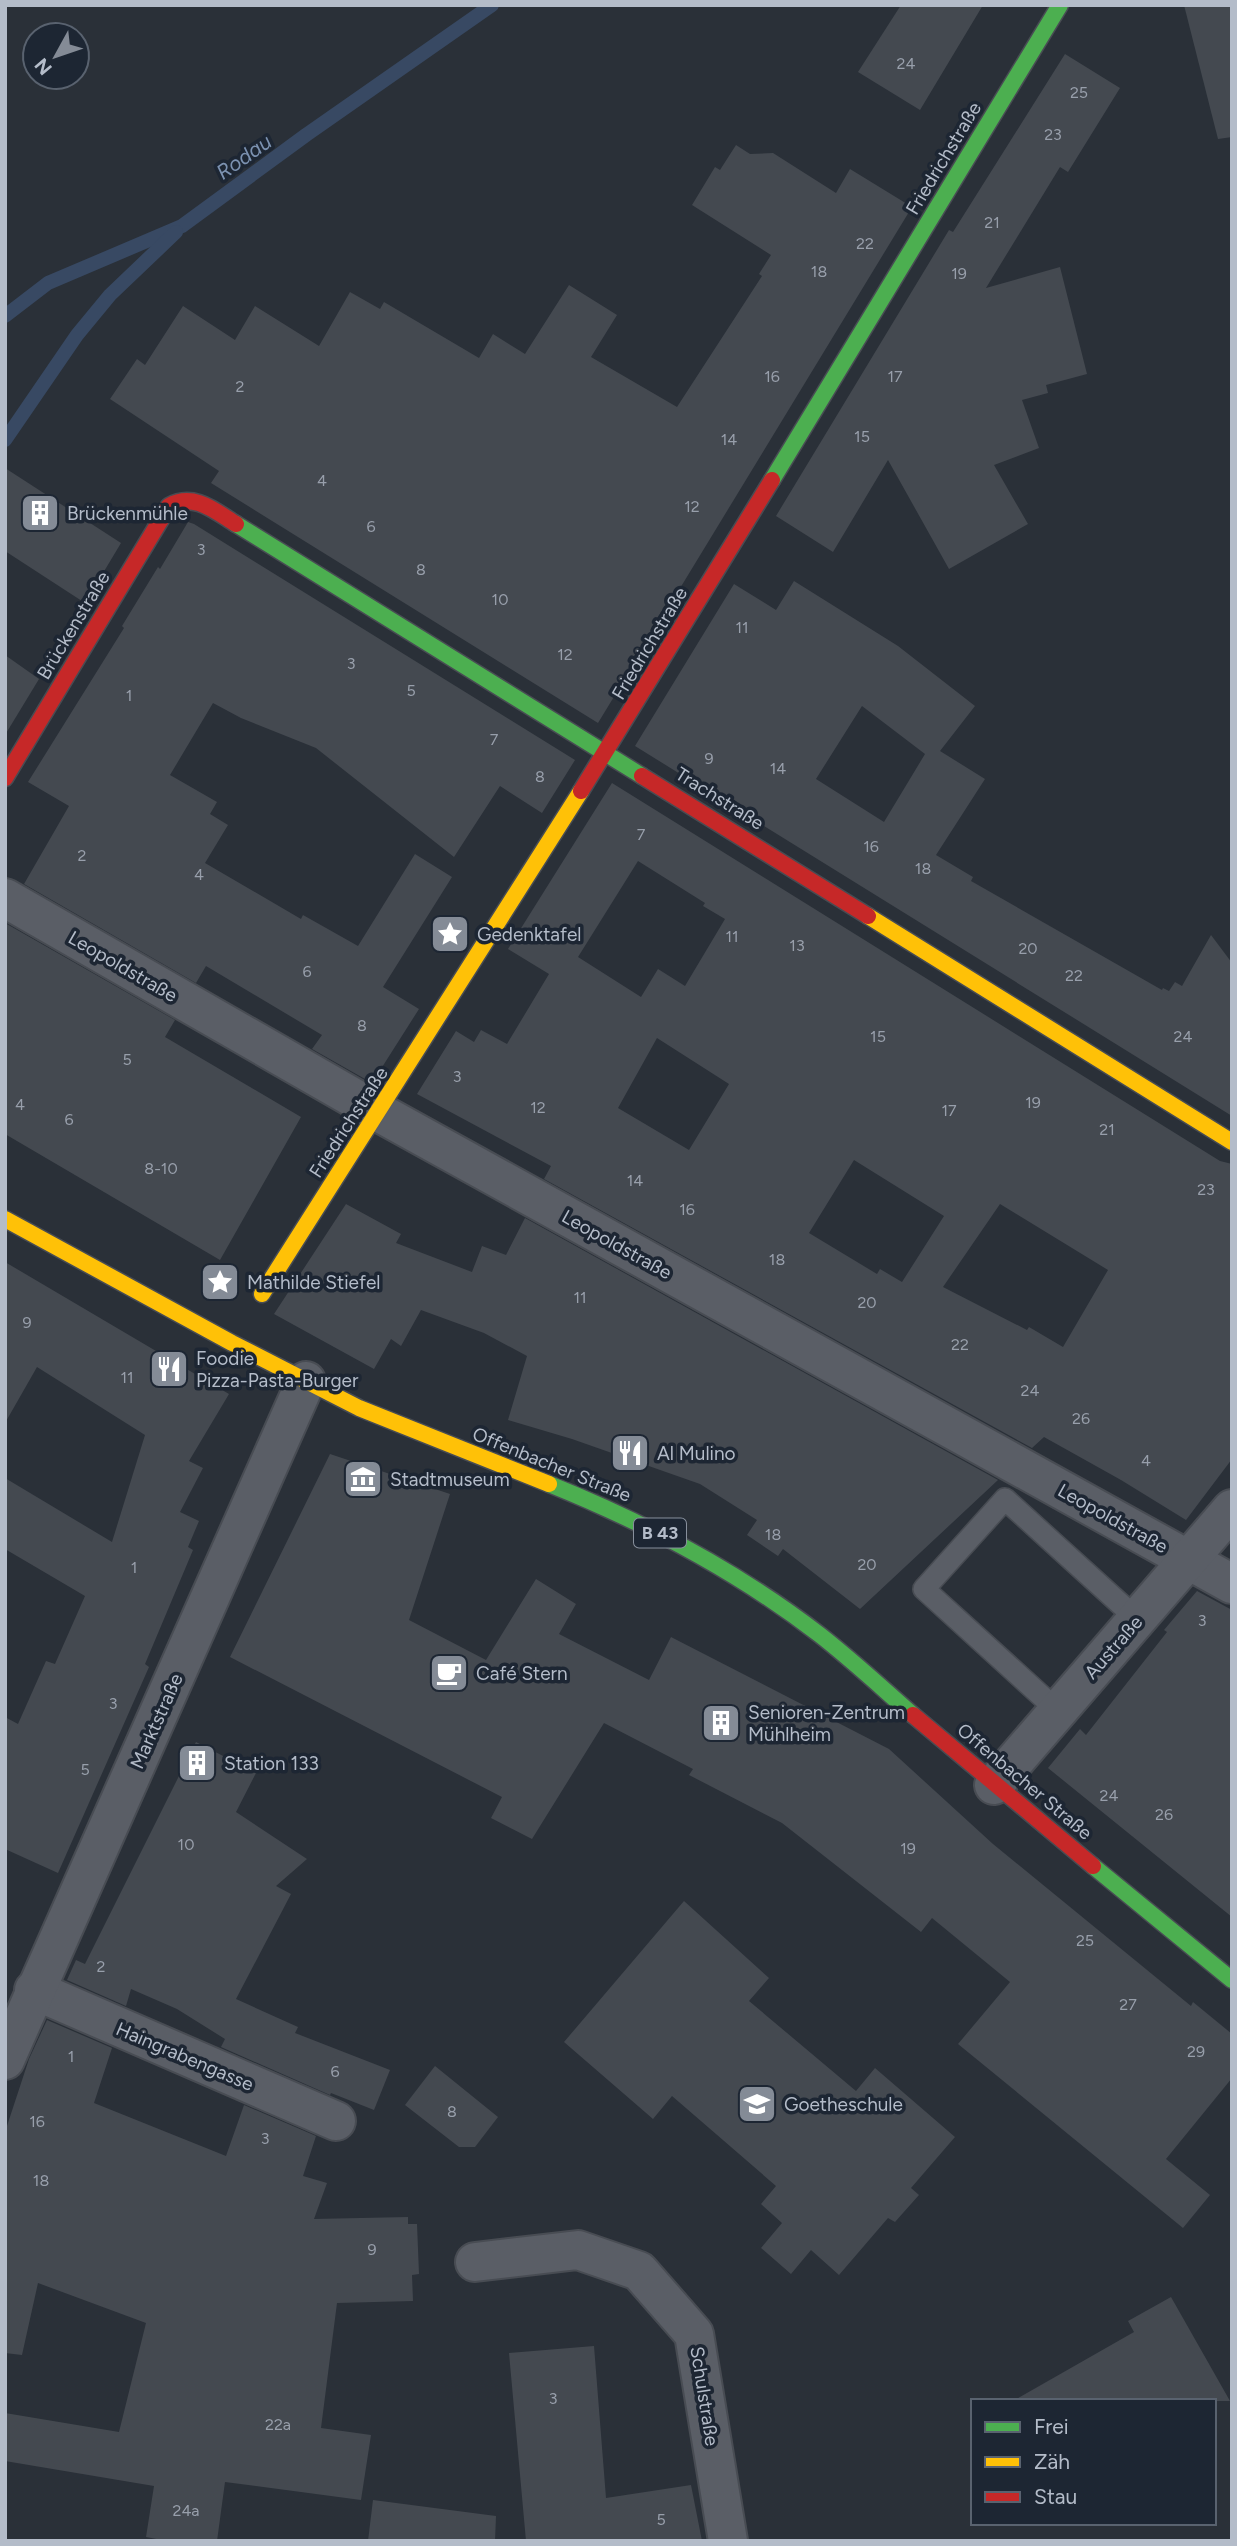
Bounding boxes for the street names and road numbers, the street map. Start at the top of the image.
street label: Friedrichstraße [901,98,986,219]
street label: Brückenstraße [32,567,115,684]
street label: Friedrichstraße [607,583,692,704]
street label: Trachstraße [671,762,768,835]
street label: Leopoldstraße [64,926,181,1007]
street label: Friedrichstraße [304,1063,393,1182]
street label: Leopoldstraße [558,1205,676,1284]
street label: Offenbacher Straße [469,1422,634,1507]
street label: Leopoldstraße [1054,1479,1172,1558]
road number: B 43 [634,1518,686,1548]
street label: Austraße [1080,1611,1147,1684]
street label: Marktstraße [125,1670,188,1772]
street label: Offenbacher Straße [953,1718,1097,1844]
street label: Haingrabengasse [113,2017,257,2096]
street label: Schulstraße [685,2345,724,2448]

